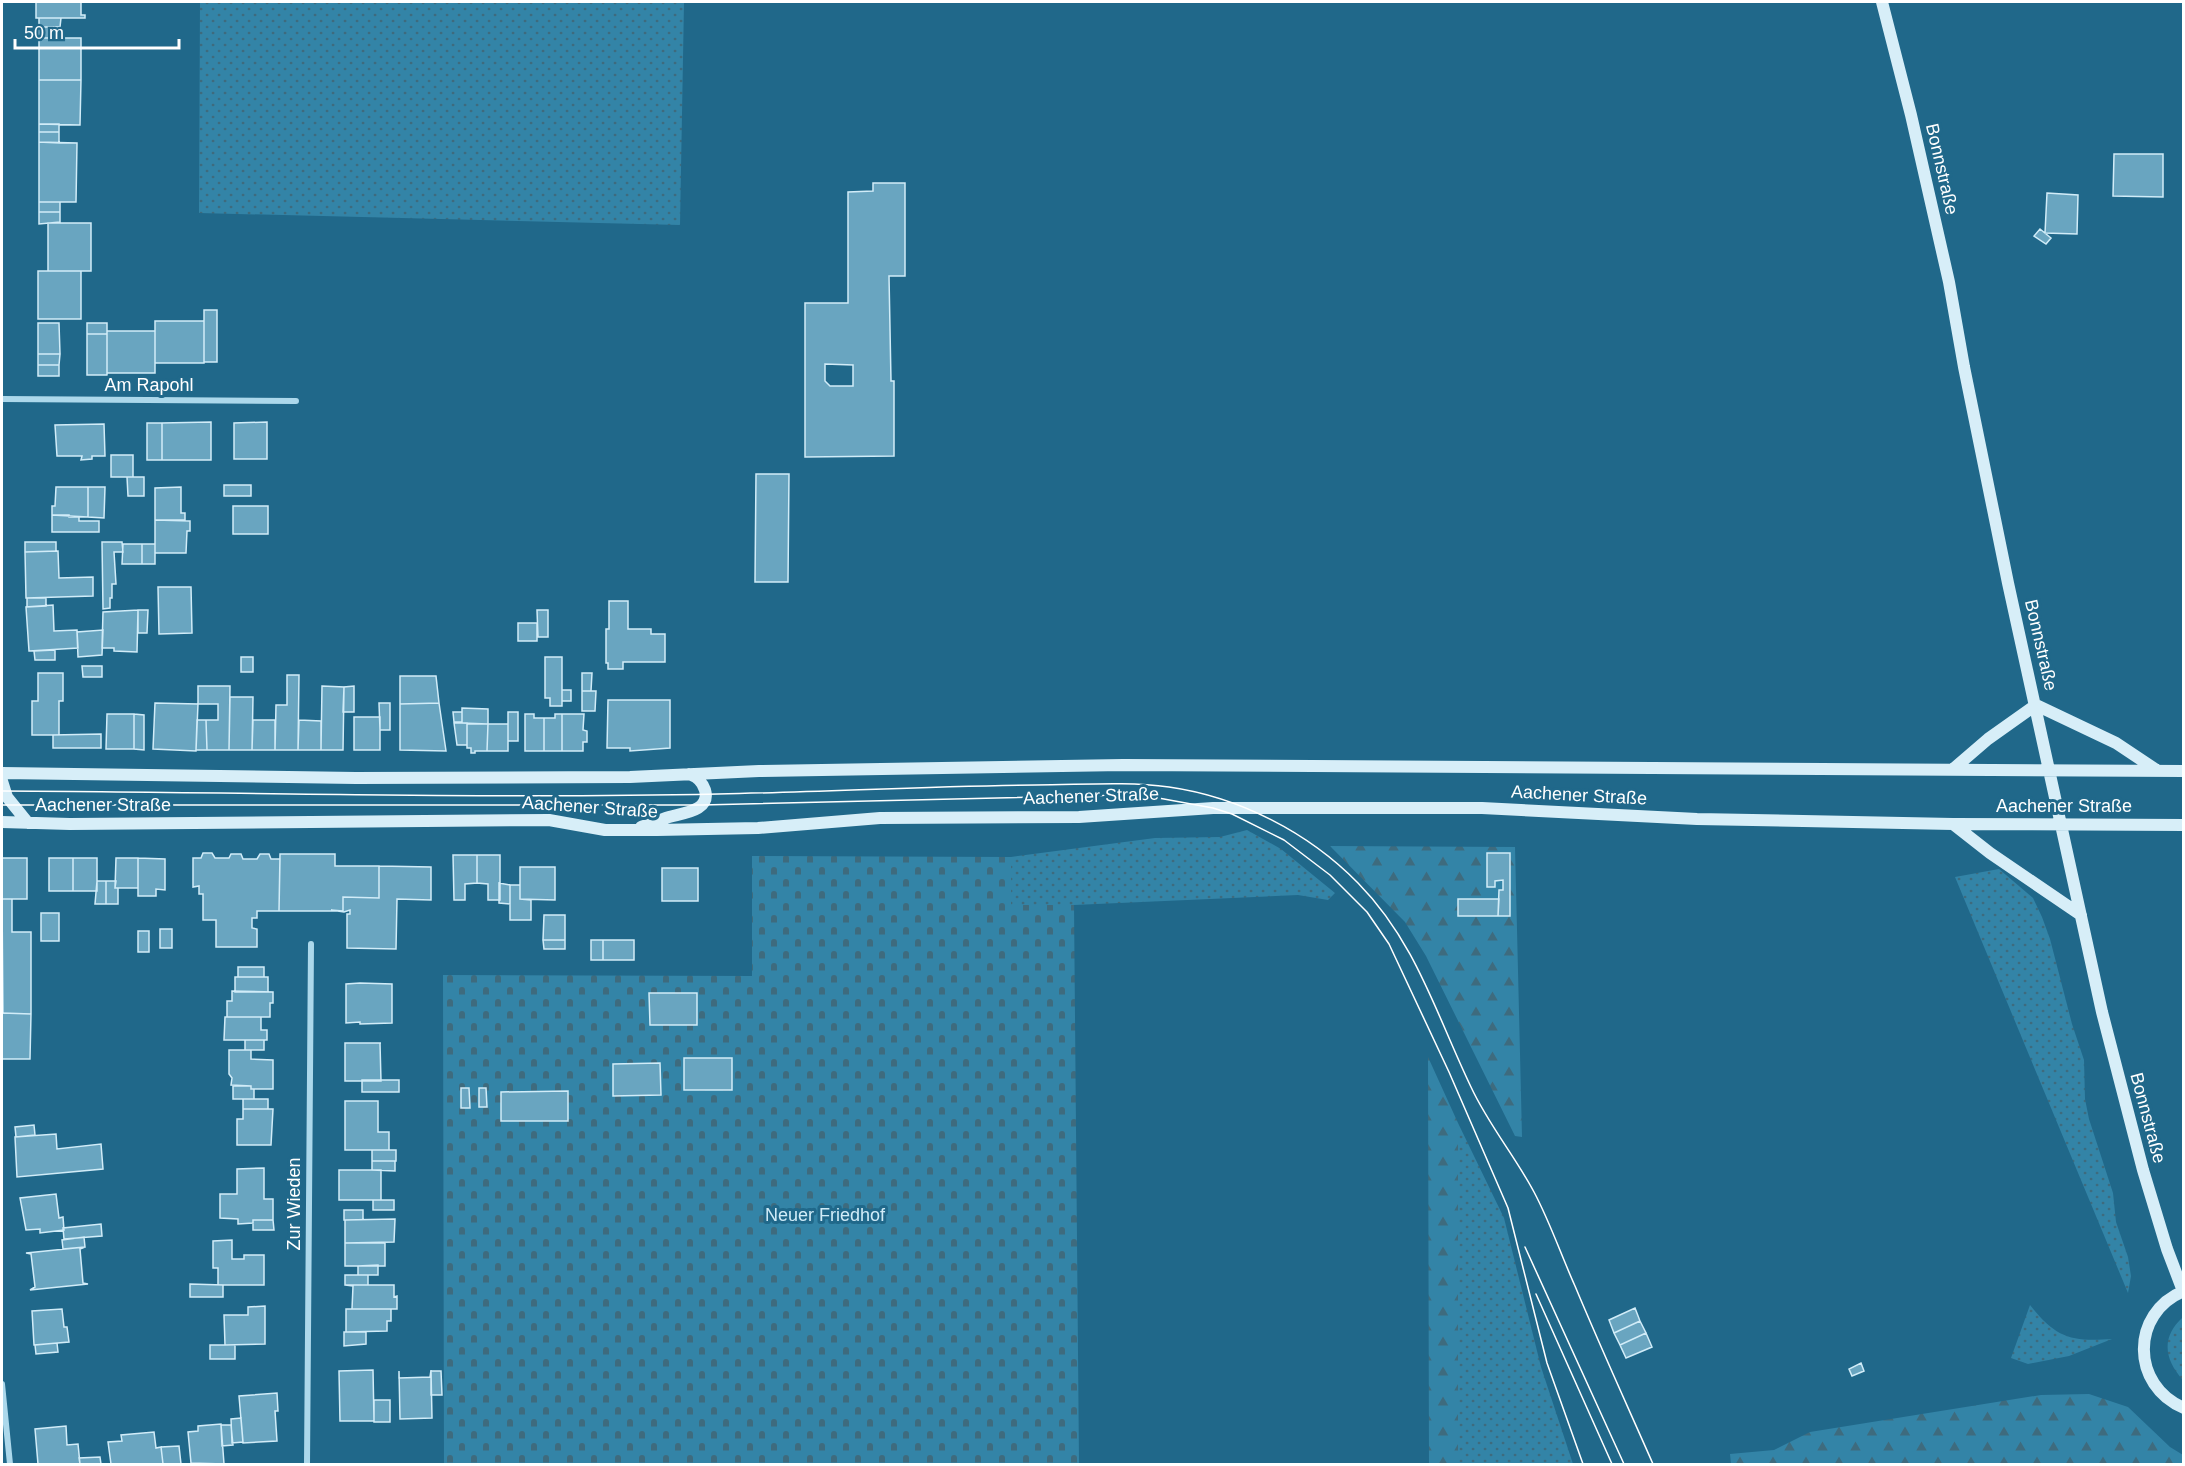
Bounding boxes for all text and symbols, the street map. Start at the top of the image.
scale bar [15,12,178,50]
text: 50 m [24,23,64,43]
street label: Bonnstraße [1922,121,1962,217]
street label: Am Rapohl [104,375,194,395]
street label: Bonnstraße [2021,597,2061,693]
street label: Aachener Straße [1511,781,1647,809]
street label: Aachener Straße [1023,784,1159,808]
street label: Aachener Straße [521,792,659,822]
street label: Aachener Straße [35,795,171,815]
street label: Aachener Straße [1996,796,2132,816]
street label: Bonnstraße [2126,1070,2170,1166]
street label: Zur Wieden [284,1157,304,1251]
park label: Neuer Friedhof [765,1205,886,1225]

